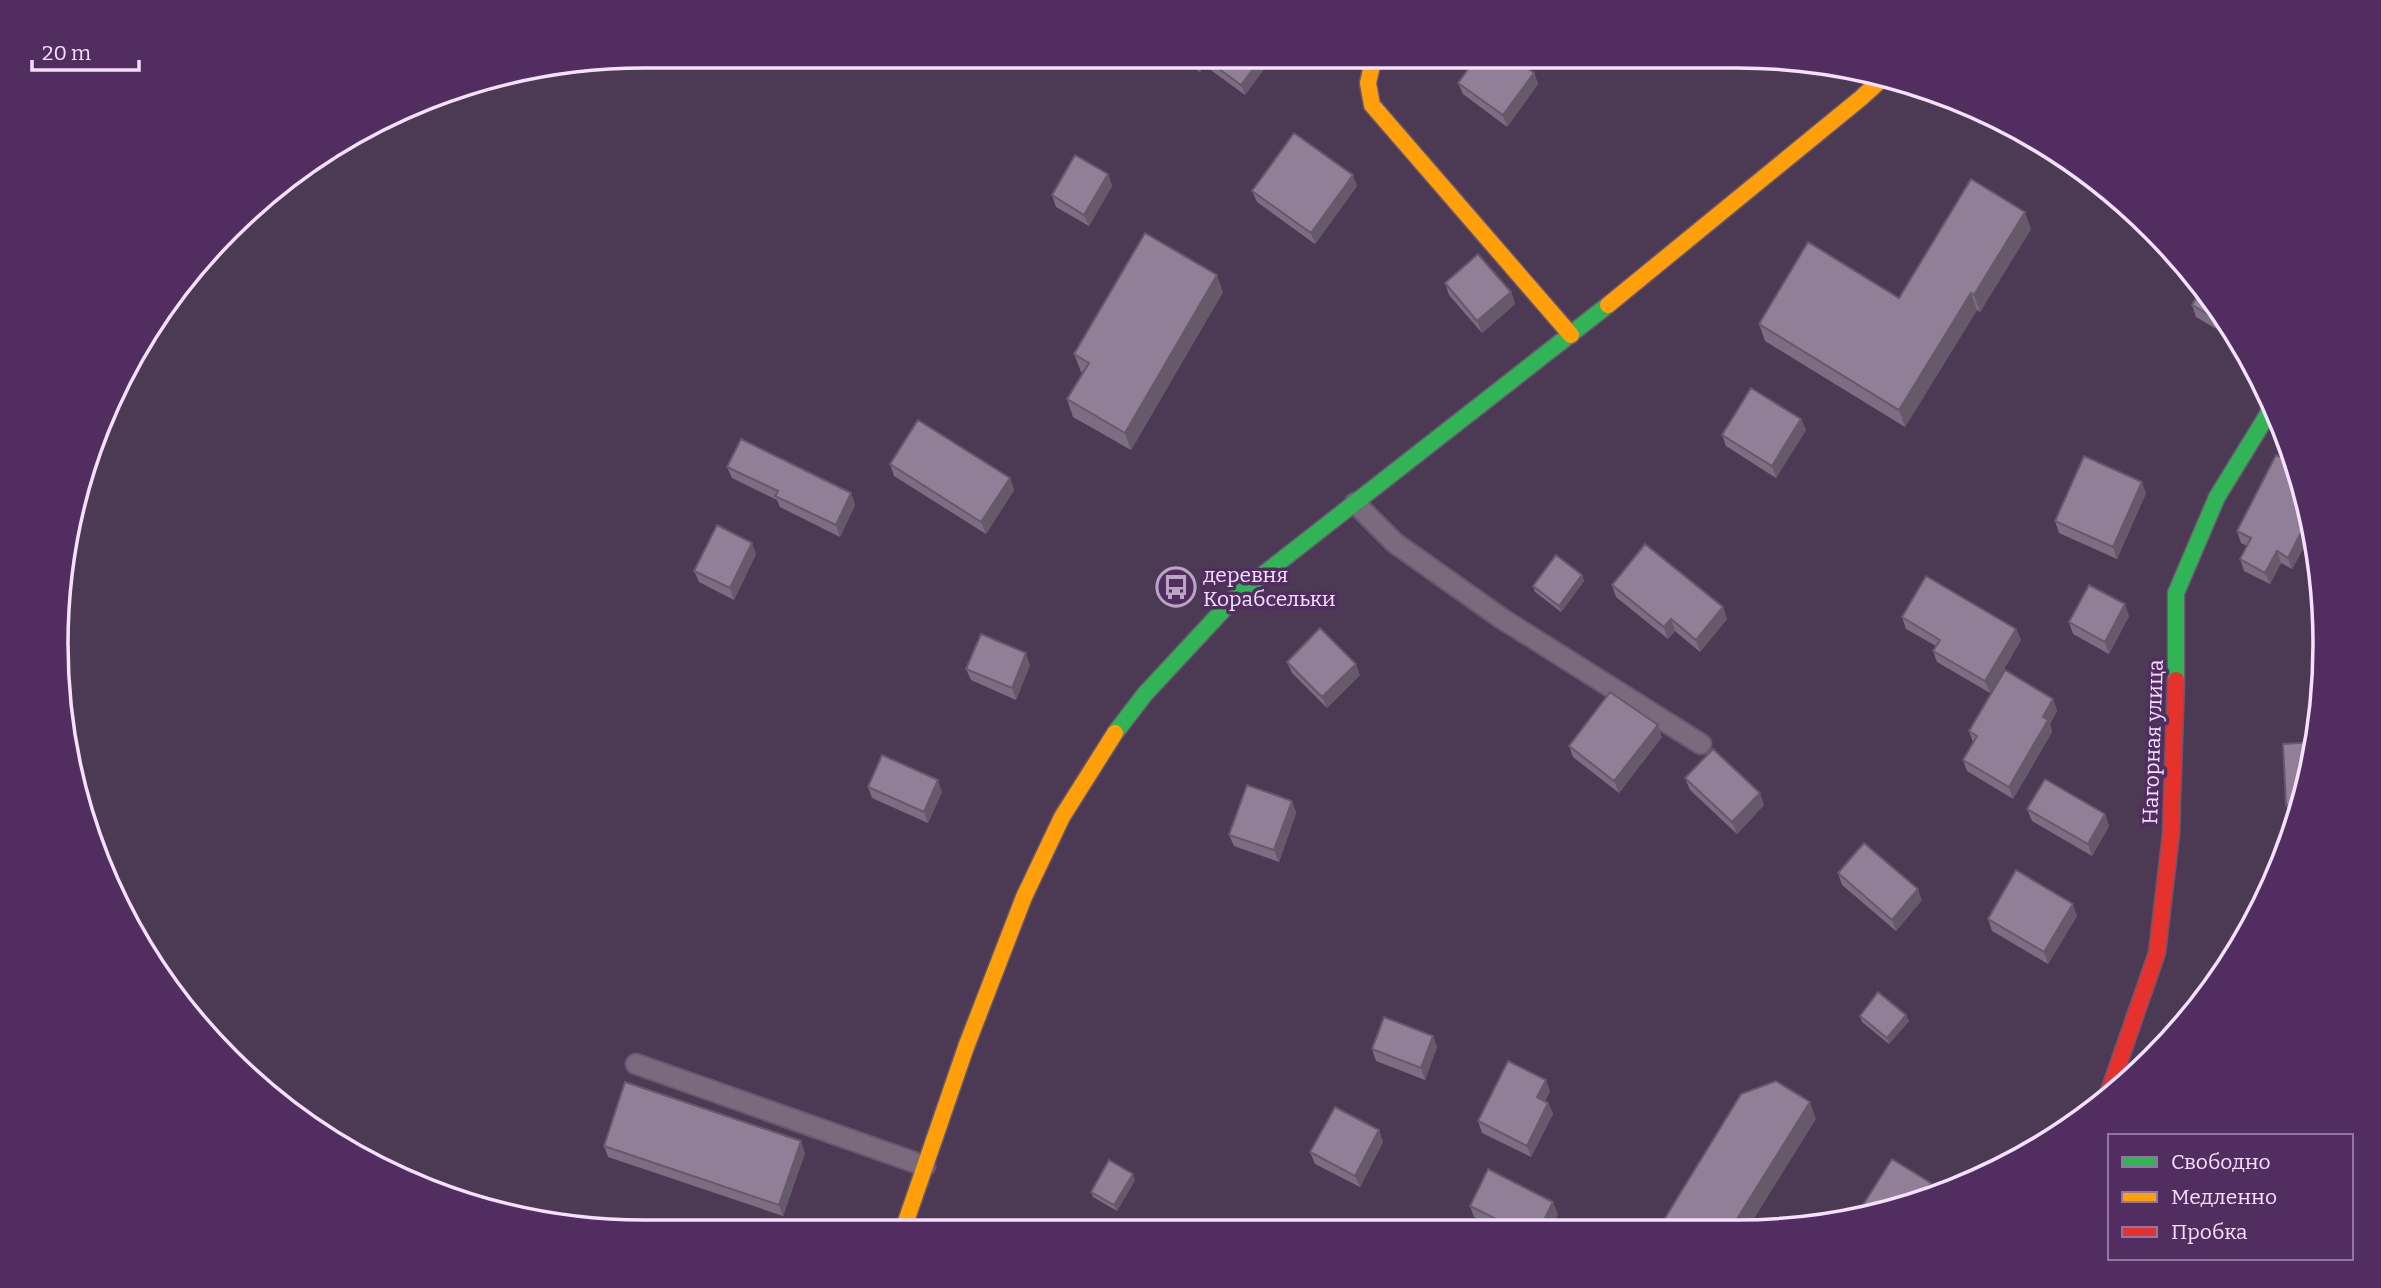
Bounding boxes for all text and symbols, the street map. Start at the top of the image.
scale bar [32,28,138,72]
text: 20 m [42,40,91,66]
place label: деревня Корабсельки [1203,562,1336,612]
bus stop icon: деревня Корабсельки [1155,566,1197,608]
street label: Нагорная улица [2137,659,2169,825]
legend [2108,1134,2353,1260]
text: Свободно [2171,1149,2271,1175]
text: Медленно [2171,1184,2277,1210]
text: Пробка [2171,1219,2248,1245]

